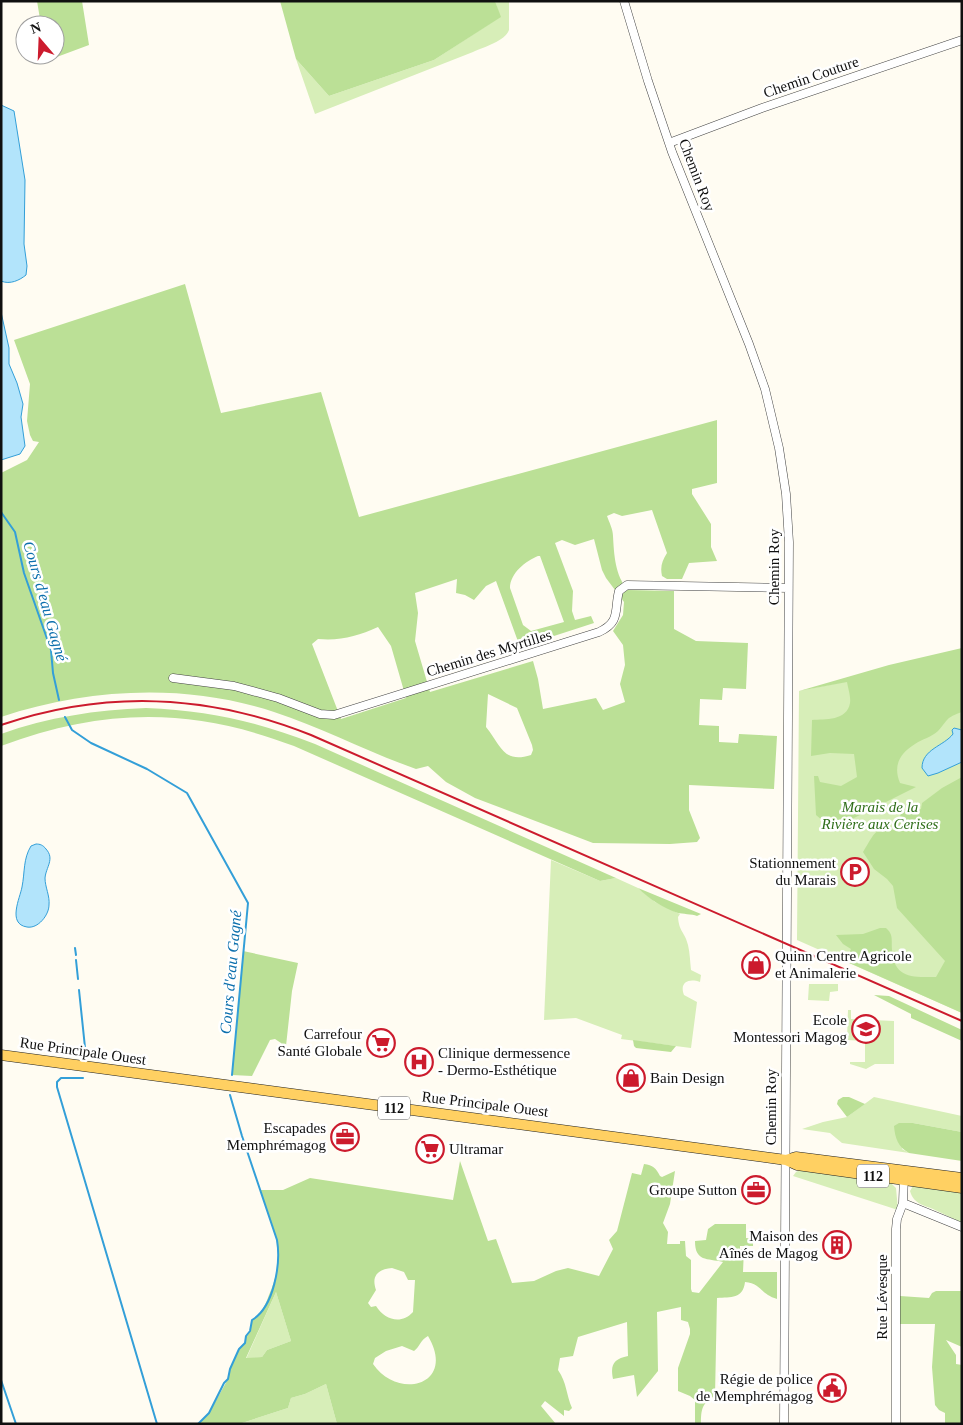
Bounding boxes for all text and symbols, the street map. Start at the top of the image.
north arrow [15,15,65,65]
text: N [29,19,43,37]
street label: Chemin Couture [761,53,861,101]
street label: Chemin Roy [676,137,718,214]
street label: Chemin Roy [766,528,782,605]
water label: Cours d'eau Gagné [19,539,71,664]
street label: Chemin des Myrtilles [425,626,554,680]
park label: Marais de la Rivière aux Cerises [821,799,939,832]
place label: Stationnement du Marais [749,855,837,888]
parking icon: Stationnement du Marais [840,857,870,887]
water label: Cours d'eau Gagné [217,908,245,1035]
place label: Quinn Centre Agricole et Animalerie [775,948,912,981]
shop icon: Quinn Centre Agricole et Animalerie [741,950,771,980]
place label: Ecole Montessori Magog [733,1012,847,1045]
school or university icon: Ecole Montessori Magog [851,1014,881,1044]
place label: Carrefour Santé Globale [277,1026,362,1059]
supermarket icon: Carrefour Santé Globale [366,1028,396,1058]
street label: Rue Principale Ouest [19,1034,148,1068]
place label: Clinique dermessence - Dermo-Esthétique [438,1045,570,1078]
hospital icon: Clinique dermessence - Dermo-Esthétique [404,1047,434,1077]
shop icon: Bain Design [616,1063,646,1093]
street label: Chemin Roy [763,1068,779,1145]
place label: Bain Design [650,1070,725,1086]
street label: Rue Principale Ouest [421,1088,550,1120]
road number: 112 [378,1096,410,1120]
place label: Escapades Memphrémagog [227,1120,327,1153]
office icon: Escapades Memphrémagog [330,1122,360,1152]
supermarket icon: Ultramar [415,1134,445,1164]
place label: Ultramar [449,1141,503,1157]
road number: 112 [857,1164,889,1188]
office icon: Groupe Sutton [741,1175,771,1205]
place label: Groupe Sutton [649,1182,737,1198]
place label: Maison des Aînés de Magog [719,1228,818,1261]
building icon: Maison des Aînés de Magog [822,1230,852,1260]
street label: Rue Lévesque [874,1254,890,1340]
place label: Régie de police de Memphrémagog [696,1371,813,1404]
public building icon: Régie de police de Memphrémagog [817,1373,847,1403]

